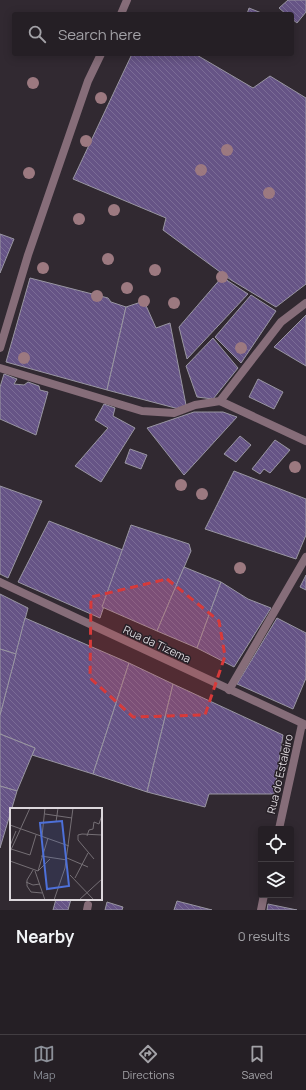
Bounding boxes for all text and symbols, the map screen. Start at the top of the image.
search box [12,12,294,56]
icon: search [26,23,48,45]
text: Search here [58,24,141,45]
street label: Rua da Tizema [121,621,193,666]
street label: Rua do Estaleiro [263,732,296,815]
inset map [10,808,102,900]
map controls [258,826,294,898]
button: locate [258,826,294,862]
button: layers [258,862,294,898]
text: Nearby [16,925,74,948]
text: 0 results [238,927,290,945]
tab: Map [33,1043,55,1082]
tab: Directions [122,1043,175,1082]
tab: Saved [242,1043,273,1082]

